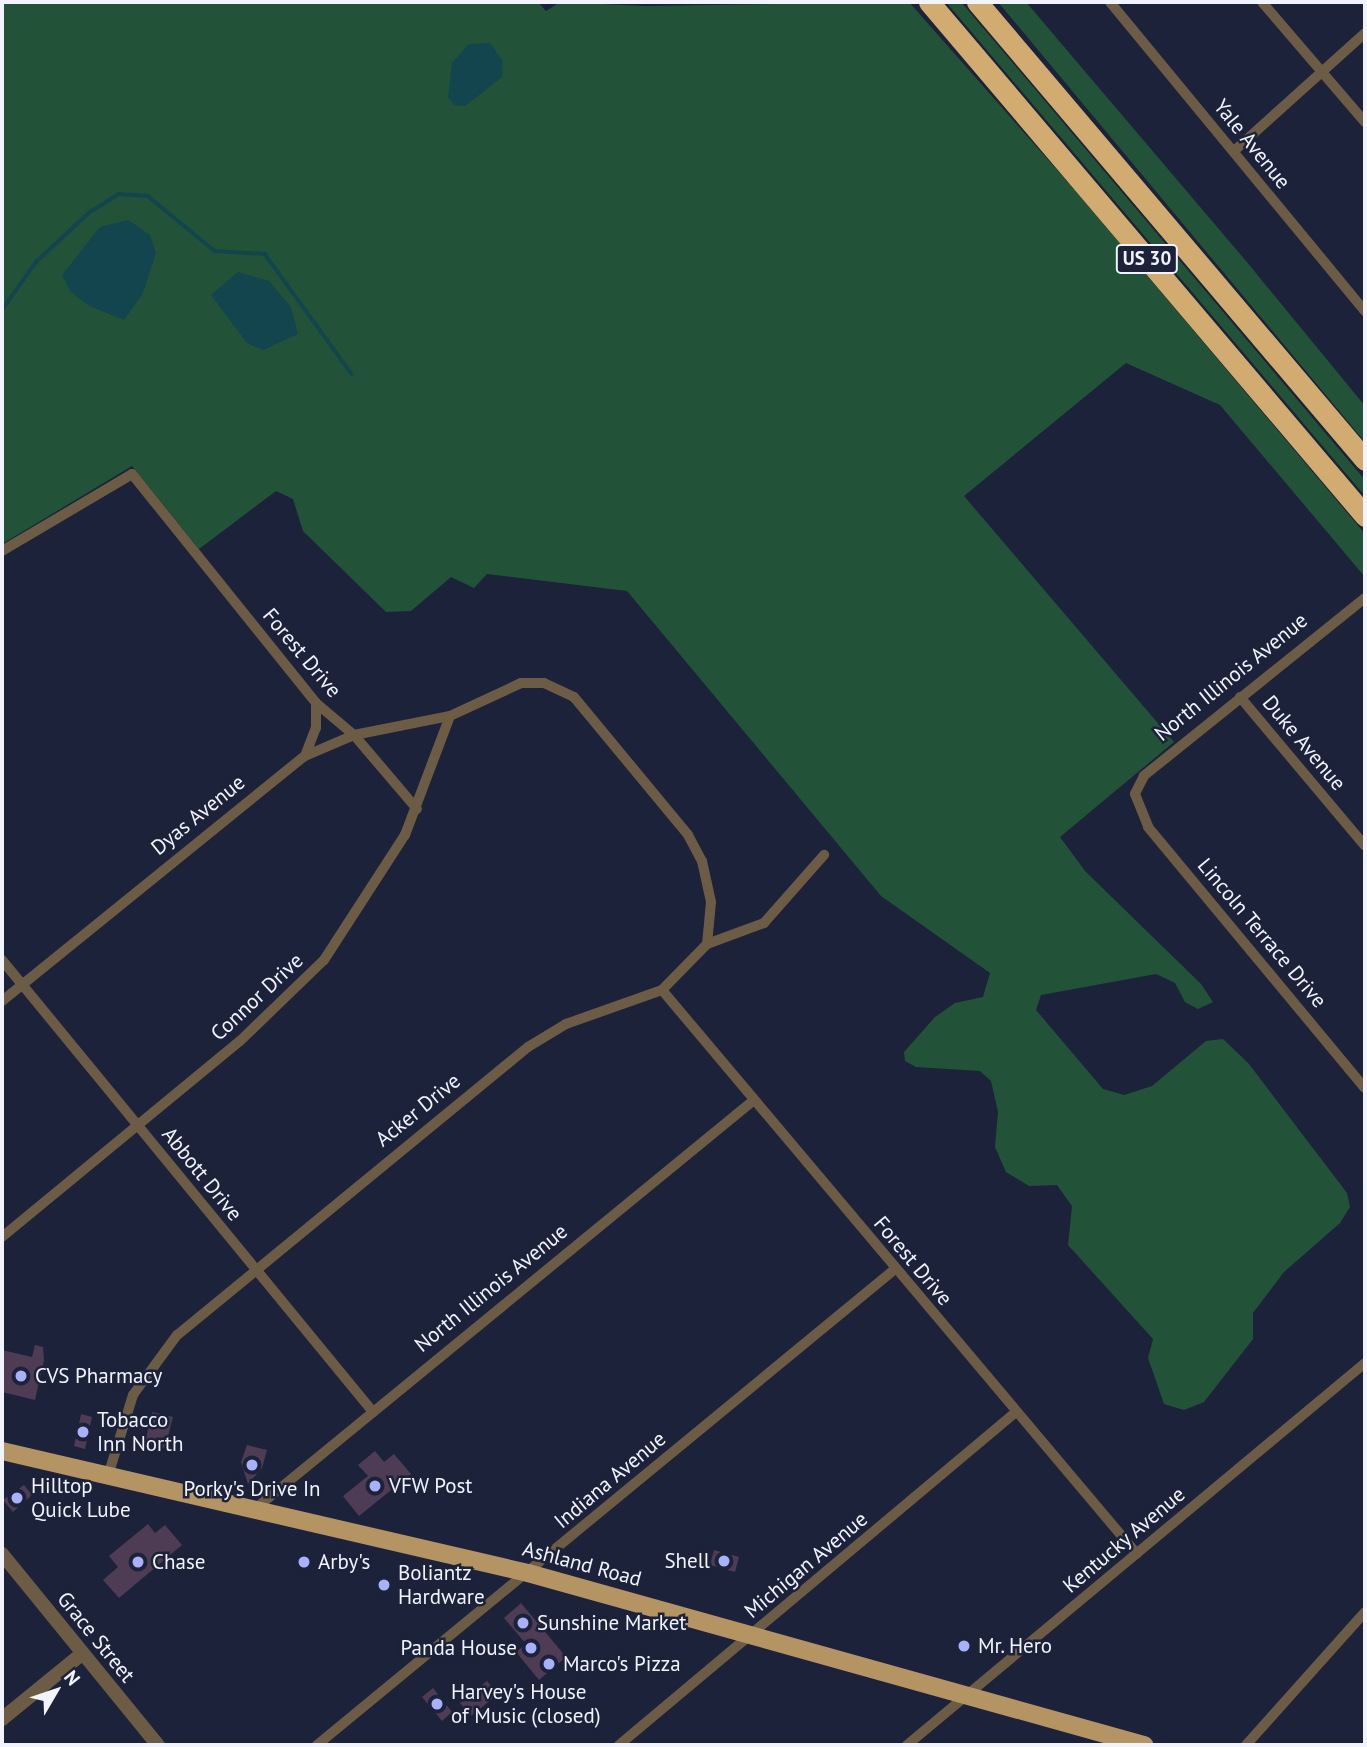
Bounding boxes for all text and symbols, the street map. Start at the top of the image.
street label: Yale Avenue [1208,94,1296,194]
road number: US 30 [1116,244,1178,274]
street label: Forest Drive [257,603,347,703]
street label: North Illinois Avenue [1149,607,1313,747]
street label: Duke Avenue [1257,690,1351,796]
street label: Dyas Avenue [146,769,250,861]
street label: Lincoln Terrace Drive [1192,853,1332,1013]
street label: Connor Drive [206,948,308,1046]
street label: Acker Drive [371,1068,465,1152]
street label: Abbott Drive [157,1122,247,1226]
street label: Forest Drive [868,1211,958,1311]
street label: North Illinois Avenue [409,1218,573,1358]
place label: CVS Pharmacy [35,1363,162,1389]
marker: CVS Pharmacy [13,1368,29,1384]
place label: Tobacco Inn North [97,1407,183,1457]
marker: Tobacco Inn North [75,1424,91,1440]
street label: Indiana Avenue [549,1426,671,1534]
marker: Porky's Drive In [244,1457,260,1473]
place label: Hilltop Quick Lube [31,1473,131,1523]
place label: VFW Post [389,1473,473,1499]
place label: Porky's Drive In [183,1476,321,1502]
marker: VFW Post [367,1478,383,1494]
street label: Kentucky Avenue [1057,1481,1191,1599]
marker: Hilltop Quick Lube [9,1490,25,1506]
street label: Michigan Avenue [739,1506,873,1624]
street label: Ashland Road [520,1536,644,1592]
place label: Shell [664,1548,710,1574]
place label: Chase [152,1549,205,1575]
place label: Arby's [318,1549,370,1575]
marker: Shell [716,1553,732,1569]
marker: Chase [130,1554,146,1570]
marker: Arby's [296,1554,312,1570]
place label: Boliantz Hardware [398,1560,485,1610]
marker: Boliantz Hardware [376,1577,392,1593]
street label: Grace Street [52,1587,140,1687]
place label: Sunshine Market [537,1610,686,1636]
marker: Sunshine Market [515,1615,531,1631]
place label: Mr. Hero [978,1633,1054,1659]
place label: Panda House [401,1635,517,1661]
marker: Mr. Hero [956,1638,972,1654]
marker: Panda House [523,1640,539,1656]
place label: Marco's Pizza [563,1651,681,1677]
north arrow [21,1656,91,1726]
marker: Marco's Pizza [541,1656,557,1672]
text: N [59,1665,86,1690]
place label: Harvey's House of Music (closed) [451,1679,601,1729]
marker: Harvey's House of Music (closed) [429,1696,445,1712]

